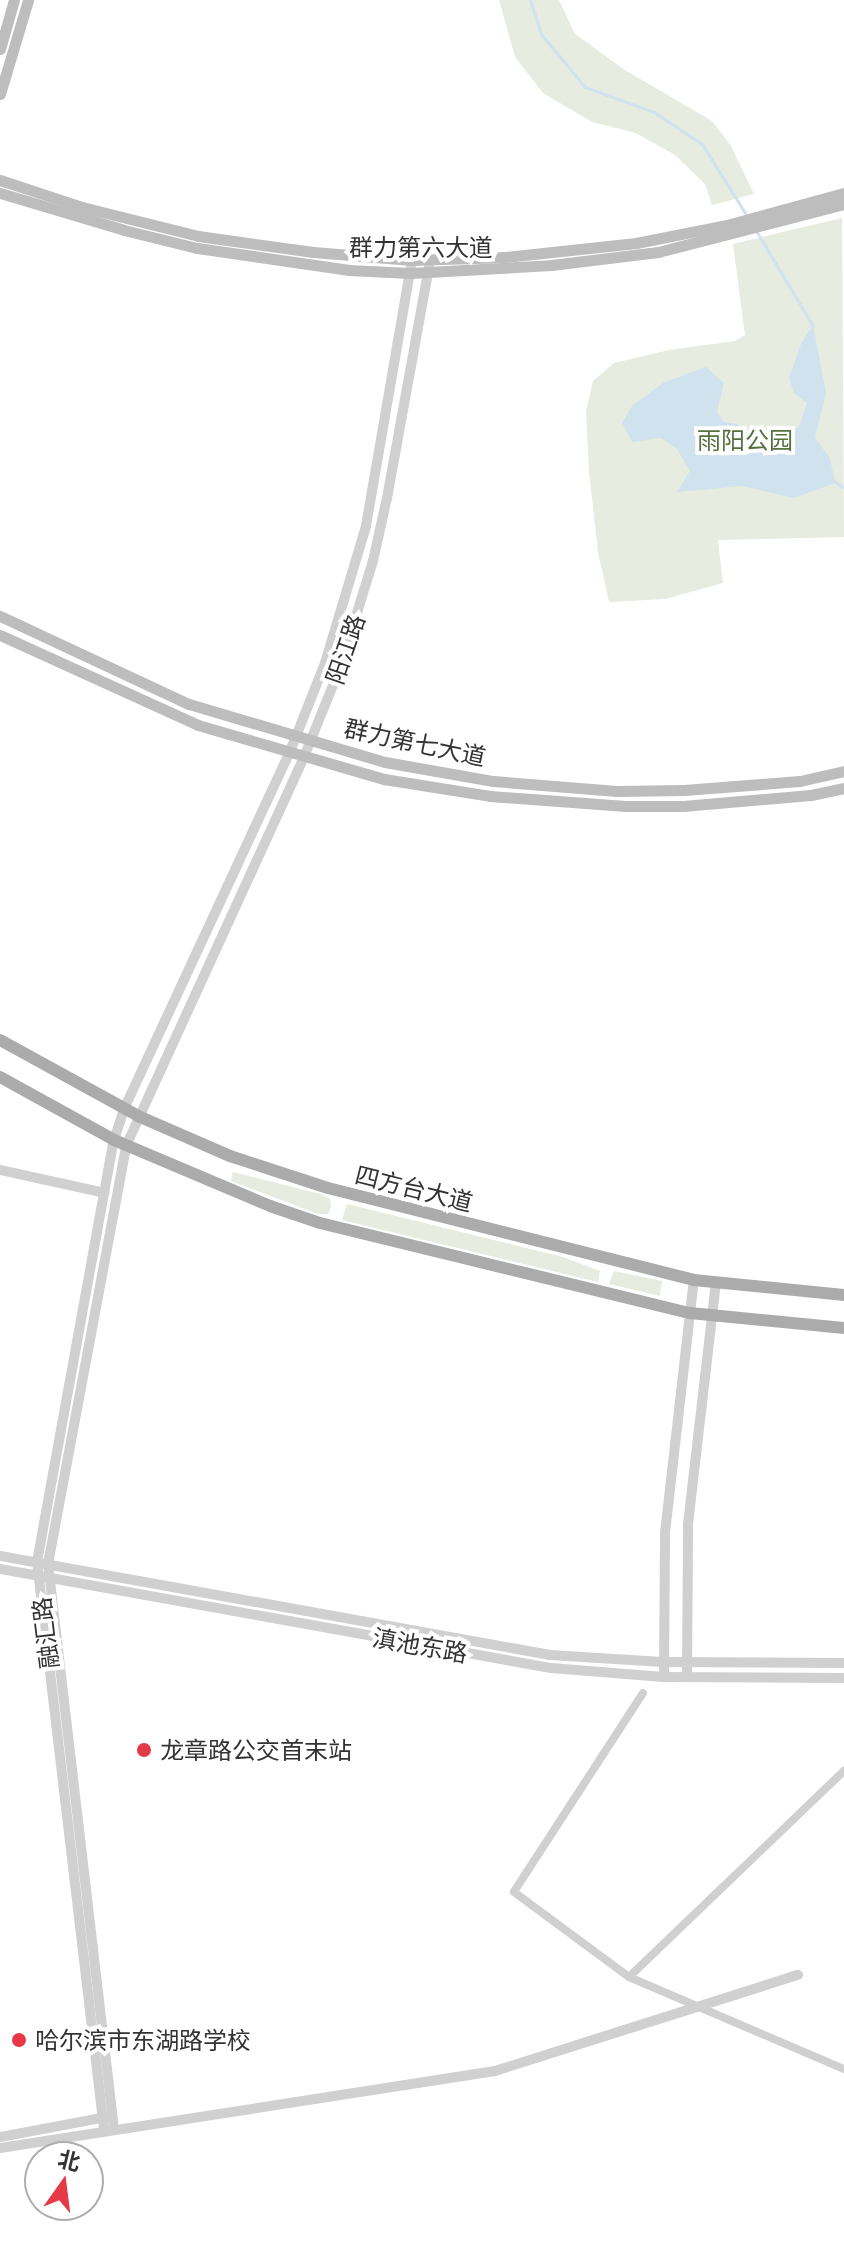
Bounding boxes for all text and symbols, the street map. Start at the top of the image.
street label: 群力第六大道 [349,233,493,261]
park label: 雨阳公园 [697,426,793,454]
street label: 阳江路 [320,610,370,688]
street label: 群力第七大道 [342,713,488,771]
street label: 四方台大道 [352,1160,476,1216]
street label: 融汇路 [26,1596,64,1670]
street label: 滇池东路 [370,1622,470,1668]
place label: 龙章路公交首末站 [160,1736,352,1764]
marker: 龙章路公交首末站 [135,1741,153,1759]
place label: 哈尔滨市东湖路学校 [35,2026,251,2054]
marker: 哈尔滨市东湖路学校 [10,2031,28,2049]
north arrow [24,2141,104,2221]
text: 北 [55,2142,84,2177]

